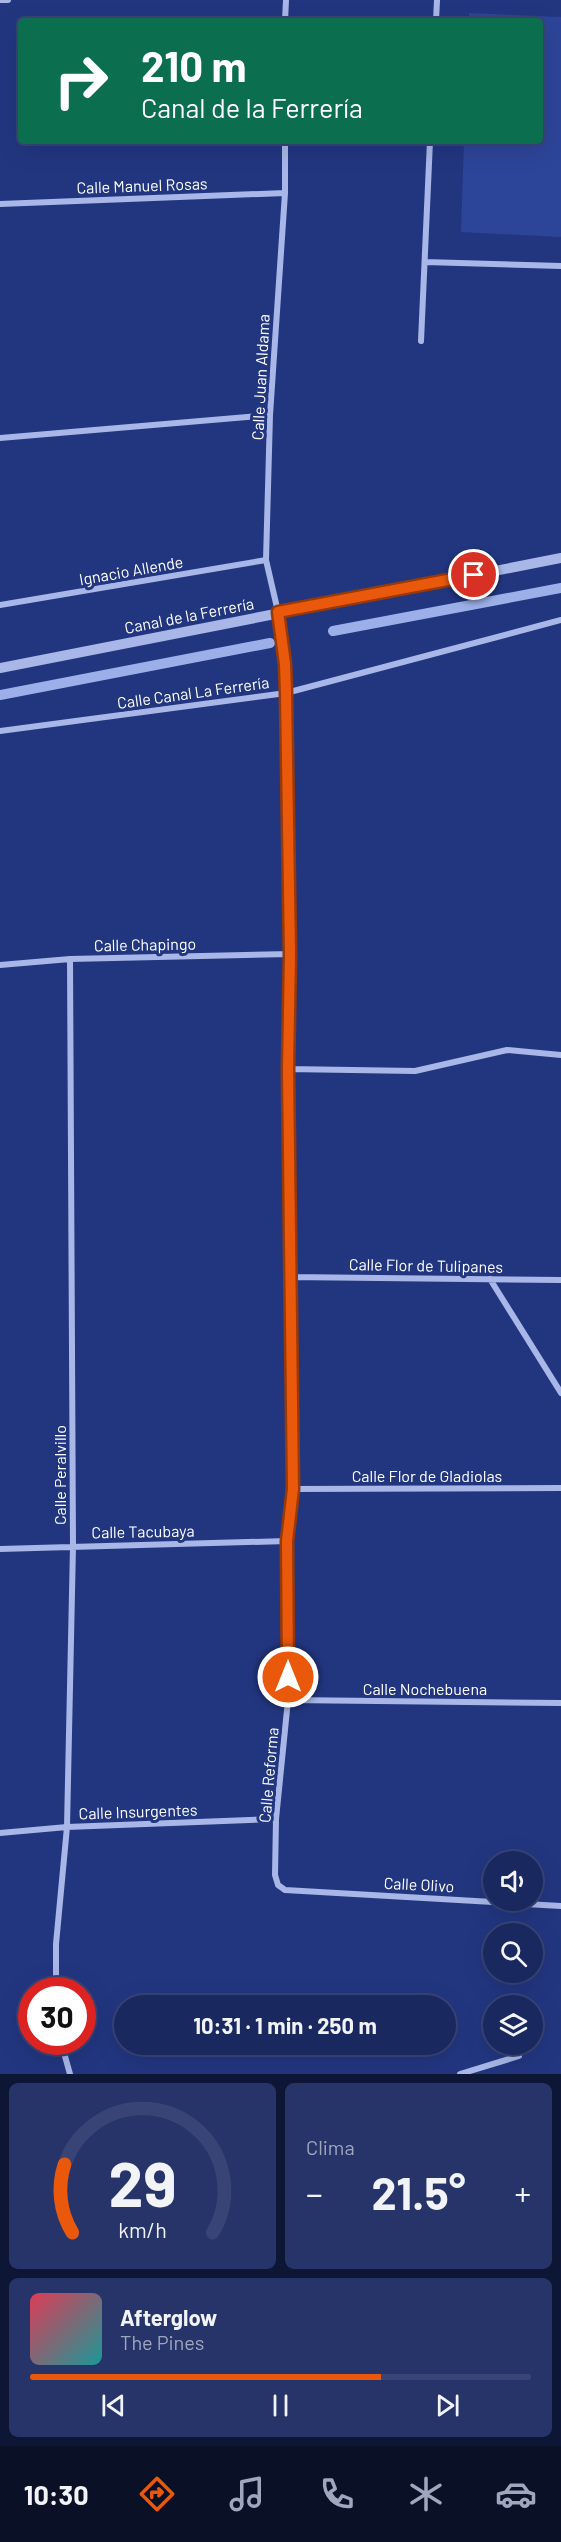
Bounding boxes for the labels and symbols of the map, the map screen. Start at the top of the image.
street label: Calle Manuel Rosas [76,173,208,197]
street label: Calle Juan Aldama [247,313,273,441]
pin [448,549,499,600]
street label: Ignacio Allende [78,552,184,588]
street label: Canal de la Ferrería [123,593,255,637]
street label: Calle Canal La Ferrería [116,672,270,712]
street label: Calle Chapingo [94,934,196,954]
street label: Calle Flor de Tulipanes [349,1254,503,1276]
street label: Calle Peralvillo [50,1425,69,1525]
street label: Calle Flor de Gladiolas [352,1466,502,1485]
street label: Calle Tacubaya [91,1521,195,1541]
position arrow [256,1645,320,1709]
street label: Calle Nochebuena [363,1679,487,1698]
street label: Calle Reforma [254,1726,282,1824]
street label: Calle Insurgentes [78,1799,198,1823]
street label: Calle Olivo [383,1873,455,1895]
speed limit sign: 30 [18,1977,96,2055]

